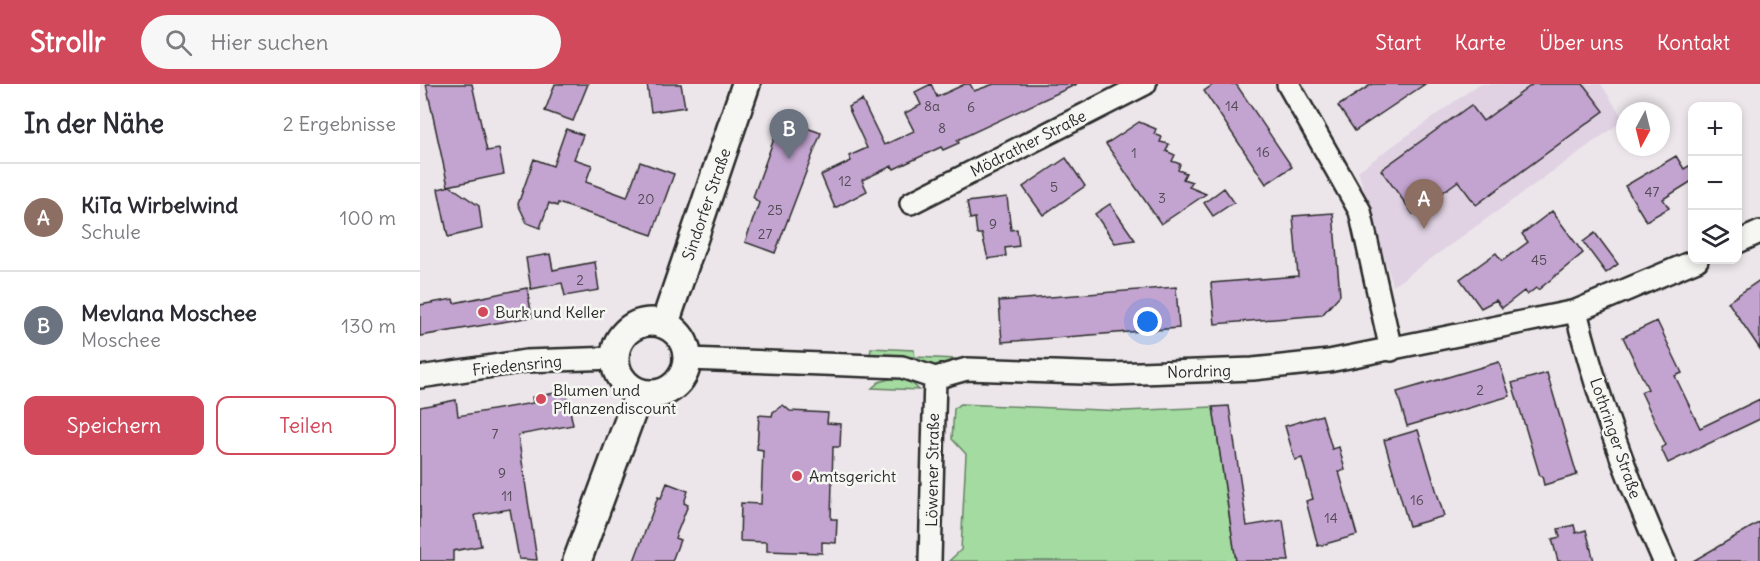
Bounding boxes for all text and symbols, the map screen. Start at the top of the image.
search box [141,15,561,69]
text: Strollr [30,24,105,60]
icon: search [162,26,195,59]
text: Hier suchen [210,28,328,56]
text: Start [1375,29,1421,56]
text: Karte [1454,29,1506,56]
text: Über uns [1539,29,1624,56]
text: Kontakt [1657,29,1730,56]
house number: 8a [924,97,940,115]
house number: 14 [1225,97,1239,115]
house number: 6 [967,98,975,116]
north arrow [1616,102,1670,156]
map controls [1688,102,1742,264]
button: + [1688,102,1742,156]
street label: Mödrather Straße [967,105,1089,181]
text: In der Nähe [24,107,164,140]
pin: B [770,110,808,159]
text: 2 Ergebnisse [283,111,396,136]
house number: 8 [938,119,946,137]
house number: 16 [1256,143,1270,161]
house number: 1 [1131,144,1137,162]
street label: Sindorfer Straße [677,145,735,263]
button: − [1688,156,1742,210]
house number: 12 [838,172,852,190]
house number: 5 [1050,178,1058,196]
pin: A [1404,180,1444,229]
house number: 47 [1645,183,1660,201]
house number: 3 [1158,189,1166,207]
house number: 20 [638,190,654,208]
text: KiTa Wirbelwind [81,191,238,219]
house number: 25 [767,201,783,219]
text: A [37,205,50,230]
text: 100 m [339,205,396,230]
button: layers [1688,210,1742,264]
house number: 9 [989,215,997,233]
text: Schule [81,219,141,244]
house number: 27 [758,225,772,243]
house number: 45 [1531,251,1547,269]
house number: 2 [576,271,584,289]
text: Mevlana Moschee [81,299,257,327]
place label: Burk und Keller [495,302,606,322]
marker: Burk und Keller [476,305,490,319]
your location [1133,307,1162,336]
text: B [37,313,50,338]
text: 130 m [341,313,396,338]
text: Moschee [81,327,161,352]
street label: Friedensring [471,350,563,380]
street label: Nordring [1167,360,1231,382]
street label: Lothringer Straße [1586,375,1646,501]
place label: Blumen und Pflanzendiscount [553,380,677,418]
house number: 2 [1476,381,1484,399]
marker: Blumen und Pflanzendiscount [534,392,548,406]
button: Speichern [24,396,204,455]
button: Teilen [216,396,396,455]
street label: Löwener Straße [921,413,943,527]
house number: 7 [492,425,499,443]
house number: 9 [498,464,506,482]
place label: Amtsgericht [809,466,897,486]
marker: Amtsgericht [790,469,804,483]
house number: 11 [501,487,513,505]
house number: 16 [1410,491,1424,509]
house number: 14 [1324,509,1338,527]

